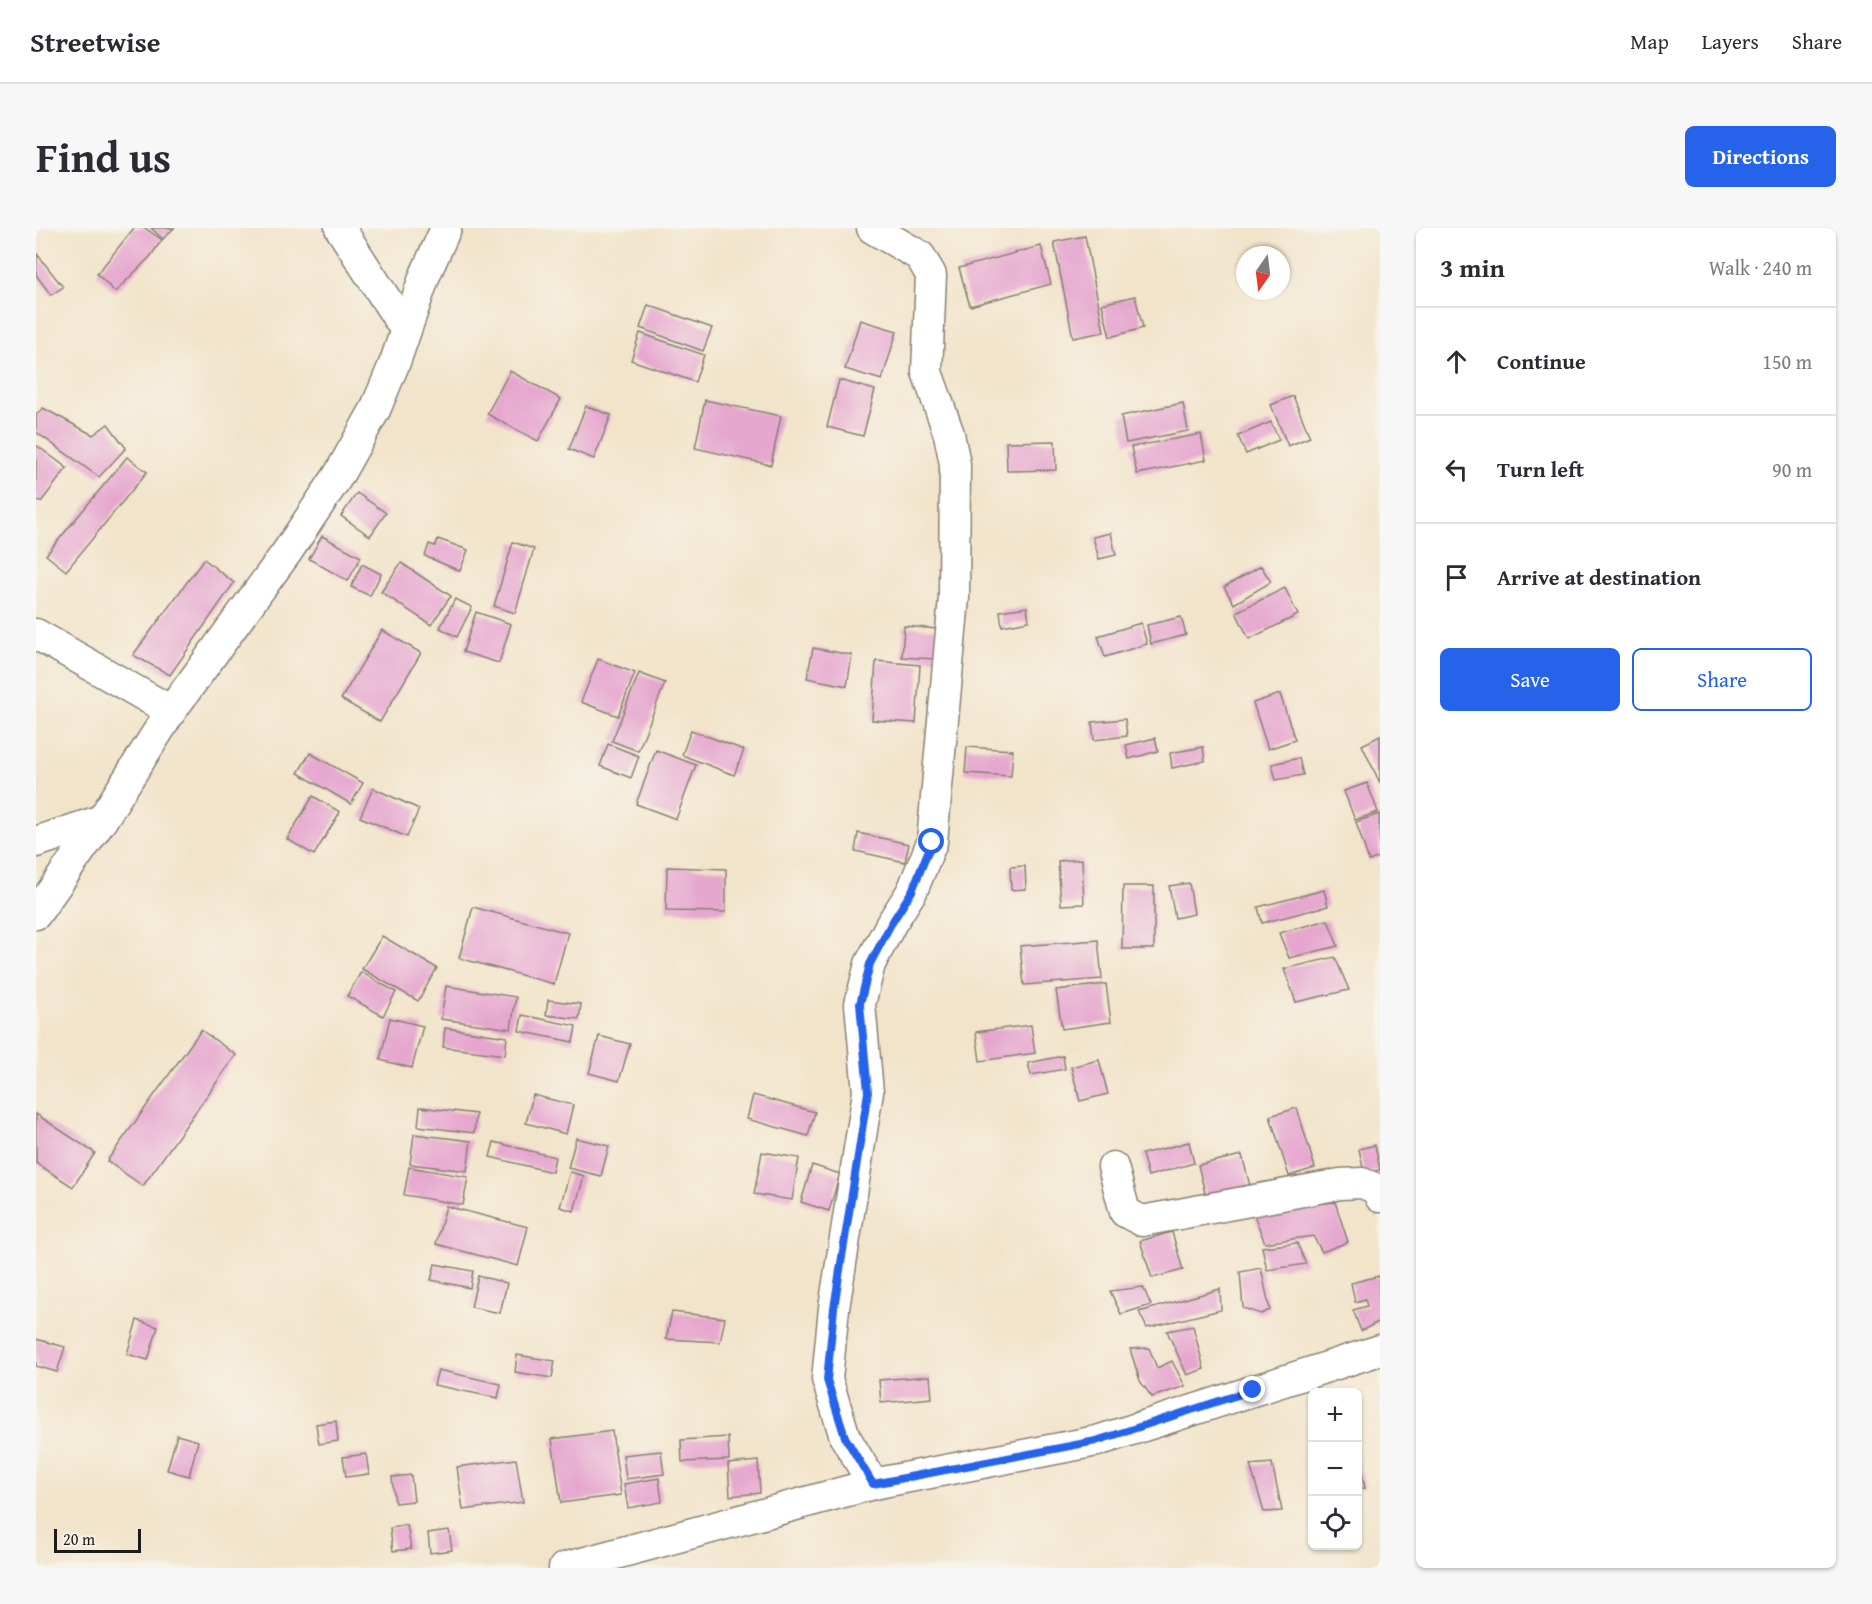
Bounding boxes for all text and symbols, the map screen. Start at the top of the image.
text: Streetwise [30,21,160,62]
text: Map [1630,26,1669,57]
text: Layers [1702,26,1759,57]
text: Share [1792,26,1842,57]
text: Find us [36,126,171,187]
button: Directions [1685,126,1836,187]
north arrow [1236,246,1290,300]
text: 3 min [1440,248,1505,287]
text: Walk · 240 m [1709,253,1812,282]
icon: ahead [1440,345,1473,378]
text: Continue [1497,345,1586,377]
text: 150 m [1762,347,1812,376]
icon: left [1440,453,1473,486]
text: Turn left [1497,453,1584,485]
text: 90 m [1772,455,1812,484]
icon: arrive [1440,561,1473,594]
text: Arrive at destination [1497,561,1701,593]
button: Save [1440,648,1620,711]
button: Share [1632,648,1812,711]
route start [918,828,944,854]
route end [1239,1376,1265,1402]
map controls [1308,1388,1362,1550]
button: + [1308,1388,1362,1442]
button: − [1308,1442,1362,1496]
button: locate [1308,1496,1362,1550]
scale bar [54,1526,141,1554]
text: 20 m [63,1527,95,1551]

